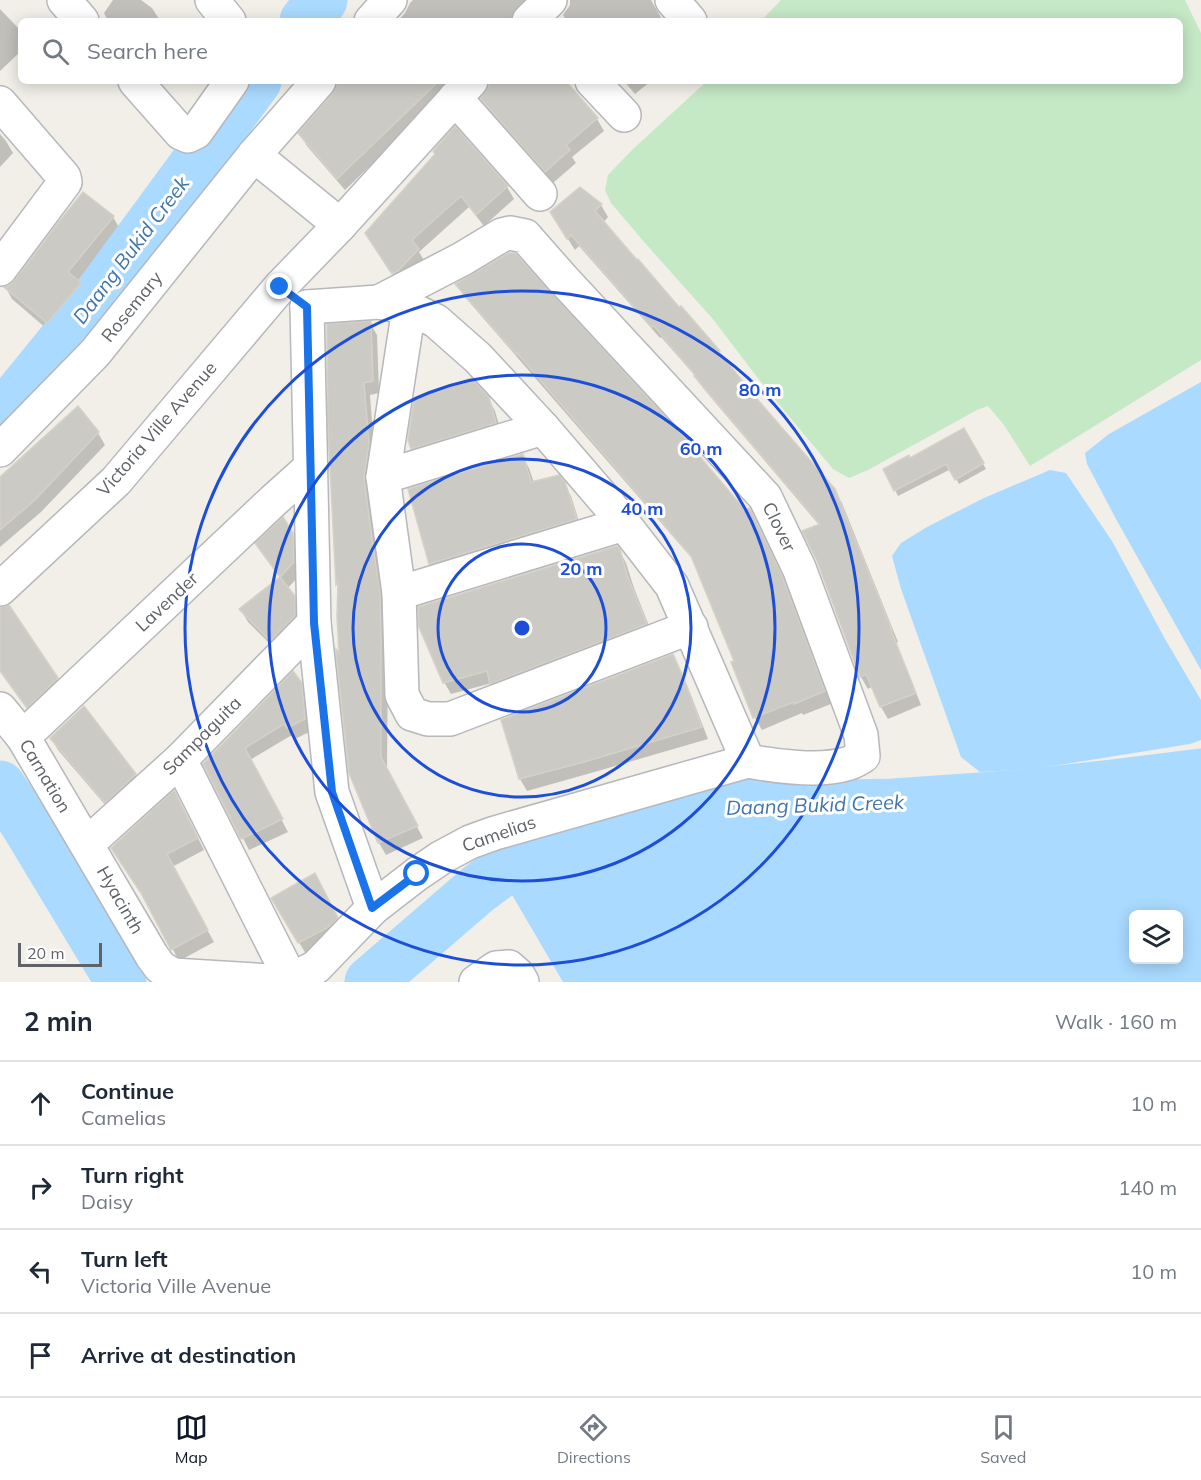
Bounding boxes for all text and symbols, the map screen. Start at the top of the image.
search box [18,18,1183,84]
icon: search [39,35,72,68]
text: Search here [87,37,208,65]
water label: Daang Bukid Creek [67,170,195,328]
street label: Rosemary [96,266,167,347]
route end [266,273,292,299]
street label: Victoria Ville Avenue [92,357,221,501]
text: 80 m [739,378,781,401]
text: 60 m [680,437,722,460]
text: 40 m [621,497,663,520]
street label: Clover [758,498,801,556]
text: 20 m [560,557,602,580]
street label: Lavender [131,567,203,636]
centre of rings [512,618,532,638]
street label: Sampaguita [157,691,246,780]
street label: Carnation [14,735,76,817]
water label: Daang Bukid Creek [725,789,905,820]
street label: Camelias [459,810,539,857]
route start [403,860,429,886]
street label: Hyacinth [92,862,149,938]
map controls [1129,910,1183,964]
button: layers [1129,910,1183,964]
scale bar [18,940,102,968]
text: 20 m [27,943,64,963]
text: 2 min [24,1005,93,1038]
text: Walk · 160 m [1055,1009,1177,1034]
text: Continue [81,1077,174,1105]
icon: ahead [24,1087,57,1120]
text: 10 m [1130,1091,1177,1116]
text: Camelias [81,1105,166,1130]
text: Turn right [81,1161,184,1189]
icon: right [24,1171,57,1204]
text: 140 m [1118,1175,1177,1200]
text: Daisy [81,1189,133,1214]
text: Turn left [81,1245,168,1273]
icon: left [24,1255,57,1288]
text: 10 m [1130,1259,1177,1284]
text: Victoria Ville Avenue [81,1273,271,1298]
icon: arrive [24,1339,57,1372]
text: Arrive at destination [81,1341,296,1369]
tab: Map [175,1411,208,1467]
tab: Directions [557,1411,631,1467]
tab: Saved [980,1411,1026,1467]

